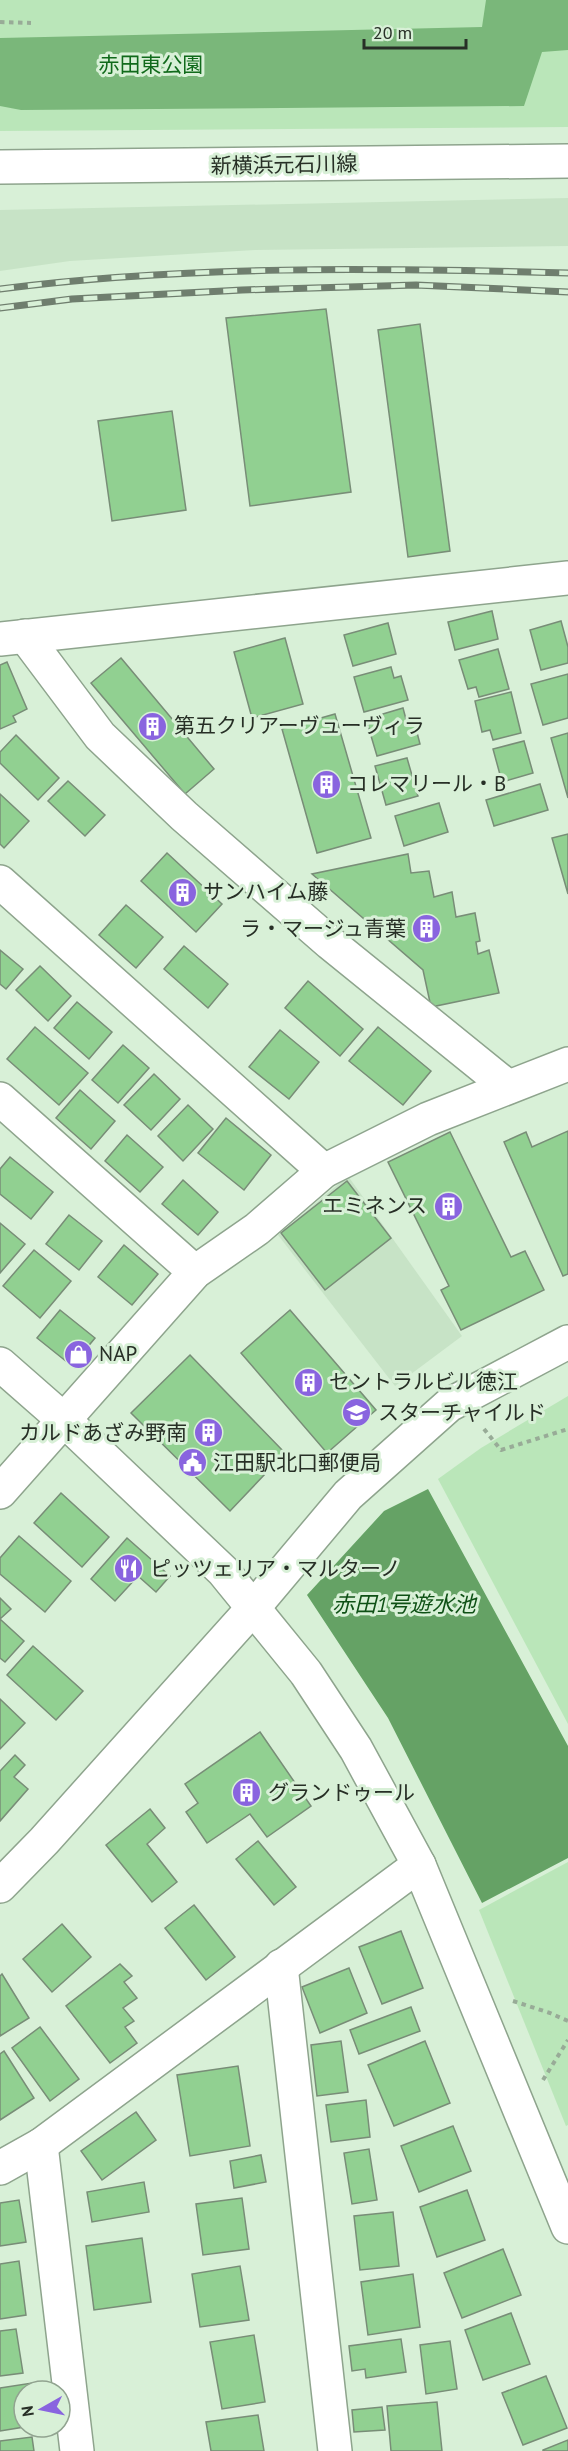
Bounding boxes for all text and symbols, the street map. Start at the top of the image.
scale bar [364,12,466,50]
text: 20 m [373,21,412,44]
park label: 赤田東公園 [99,51,204,78]
street label: 新横浜元石川線 [210,150,358,179]
building icon: 第五クリアーヴューヴィラ [137,710,169,742]
place label: 第五クリアーヴューヴィラ [174,712,425,739]
building icon: コレマリール・B [310,768,342,800]
place label: コレマリール・B [347,770,506,797]
building icon: サンハイム藤 [166,876,198,908]
place label: サンハイム藤 [203,878,328,905]
building icon: ラ・マージュ青葉 [411,913,443,945]
place label: ラ・マージュ青葉 [240,915,406,942]
building icon: エミネンス [432,1190,464,1222]
place label: エミネンス [322,1192,427,1219]
shop icon: NAP [62,1338,94,1370]
place label: NAP [99,1340,137,1367]
building icon: セントラルビル徳江 [292,1366,324,1398]
place label: セントラルビル徳江 [329,1368,518,1395]
school or university icon: スターチャイルド [341,1397,373,1429]
place label: スターチャイルド [378,1399,546,1426]
building icon: カルドあざみ野南 [192,1417,224,1449]
place label: カルドあざみ野南 [19,1419,187,1446]
public building icon: 江田駅北口郵便局 [176,1447,208,1479]
place label: 江田駅北口郵便局 [213,1449,381,1476]
restaurant icon: ピッツェリア・マルターノ [113,1553,145,1585]
place label: ピッツェリア・マルターノ [150,1555,401,1582]
water label: 赤田1号遊水池 [332,1590,478,1618]
building icon: グランドゥール [231,1777,263,1809]
place label: グランドゥール [268,1779,415,1806]
north arrow [12,2379,72,2439]
text: N [16,2405,38,2418]

